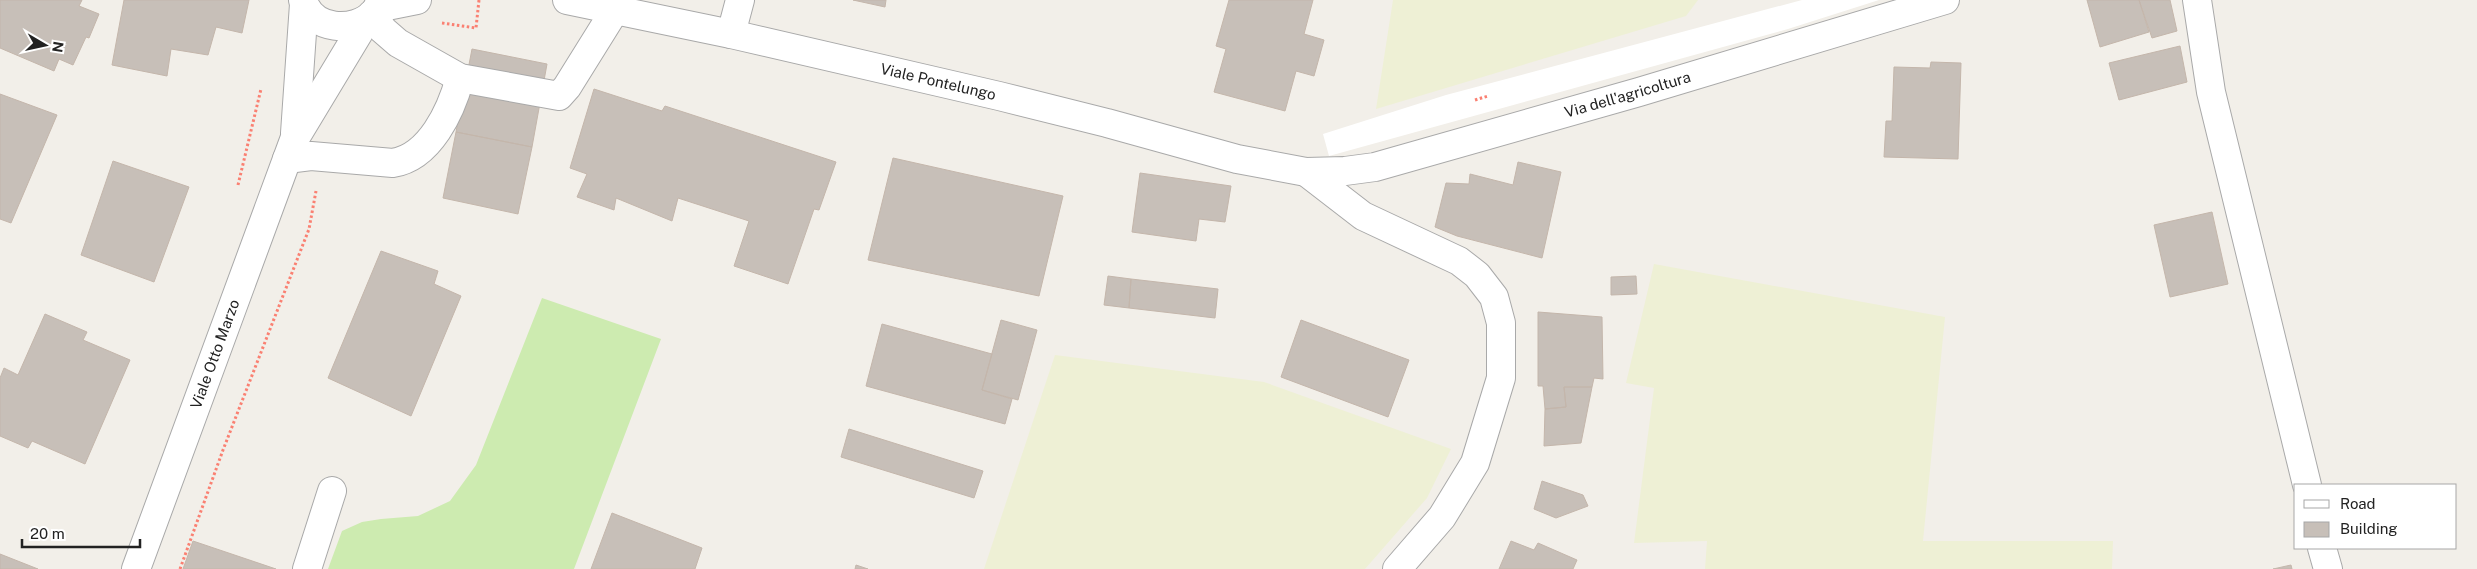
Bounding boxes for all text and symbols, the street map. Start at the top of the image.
north arrow [20,20,70,70]
text: N [49,40,67,54]
street label: Viale Pontelungo [879,60,998,103]
street label: Via dell'agricoltura [1563,68,1693,121]
street label: Viale Otto Marzo [187,297,243,411]
legend [2294,484,2457,549]
text: Road [2340,495,2376,512]
scale bar [22,516,140,548]
text: Building [2340,520,2398,537]
text: 20 m [30,525,65,542]

